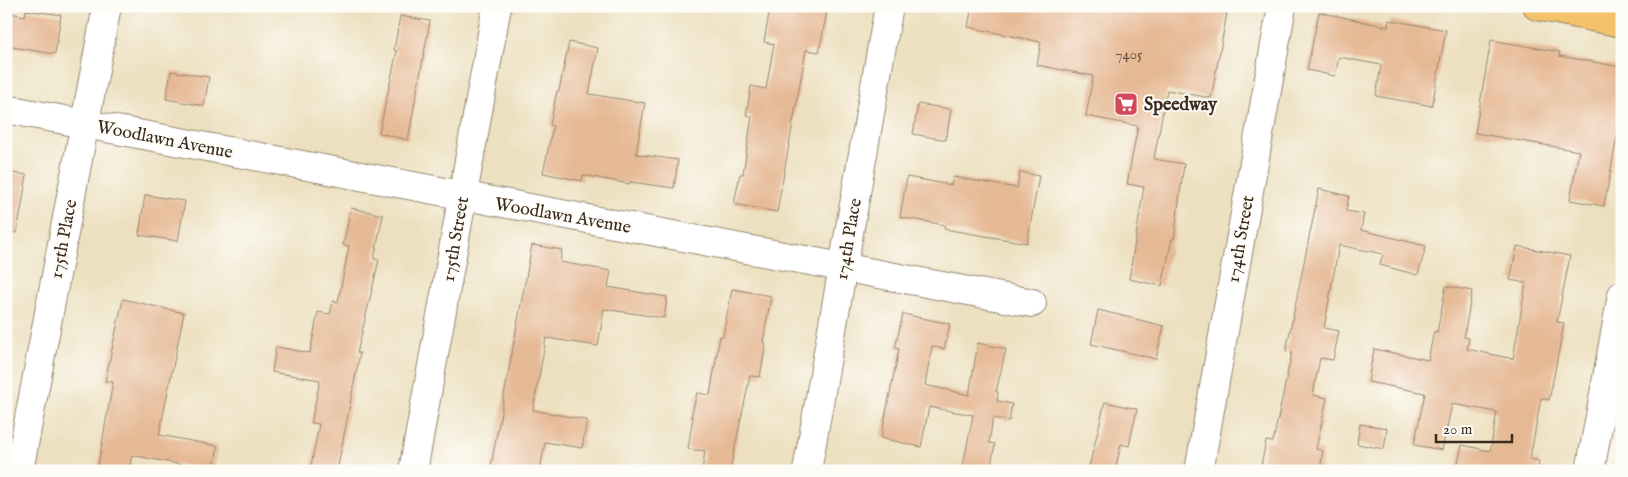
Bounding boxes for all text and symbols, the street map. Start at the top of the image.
house number: 7405 [1115,45,1143,64]
supermarket icon: Speedway [1113,91,1139,117]
place label: Speedway [1144,94,1218,117]
street label: Woodlawn Avenue [95,116,235,165]
street label: Woodlawn Avenue [493,193,633,240]
street label: 174th Street [1222,194,1260,285]
street label: 175th Street [438,195,475,284]
street label: 174th Place [831,197,868,282]
street label: 175th Place [46,198,83,281]
scale bar [1436,412,1512,444]
text: 20 m [1443,420,1473,439]

